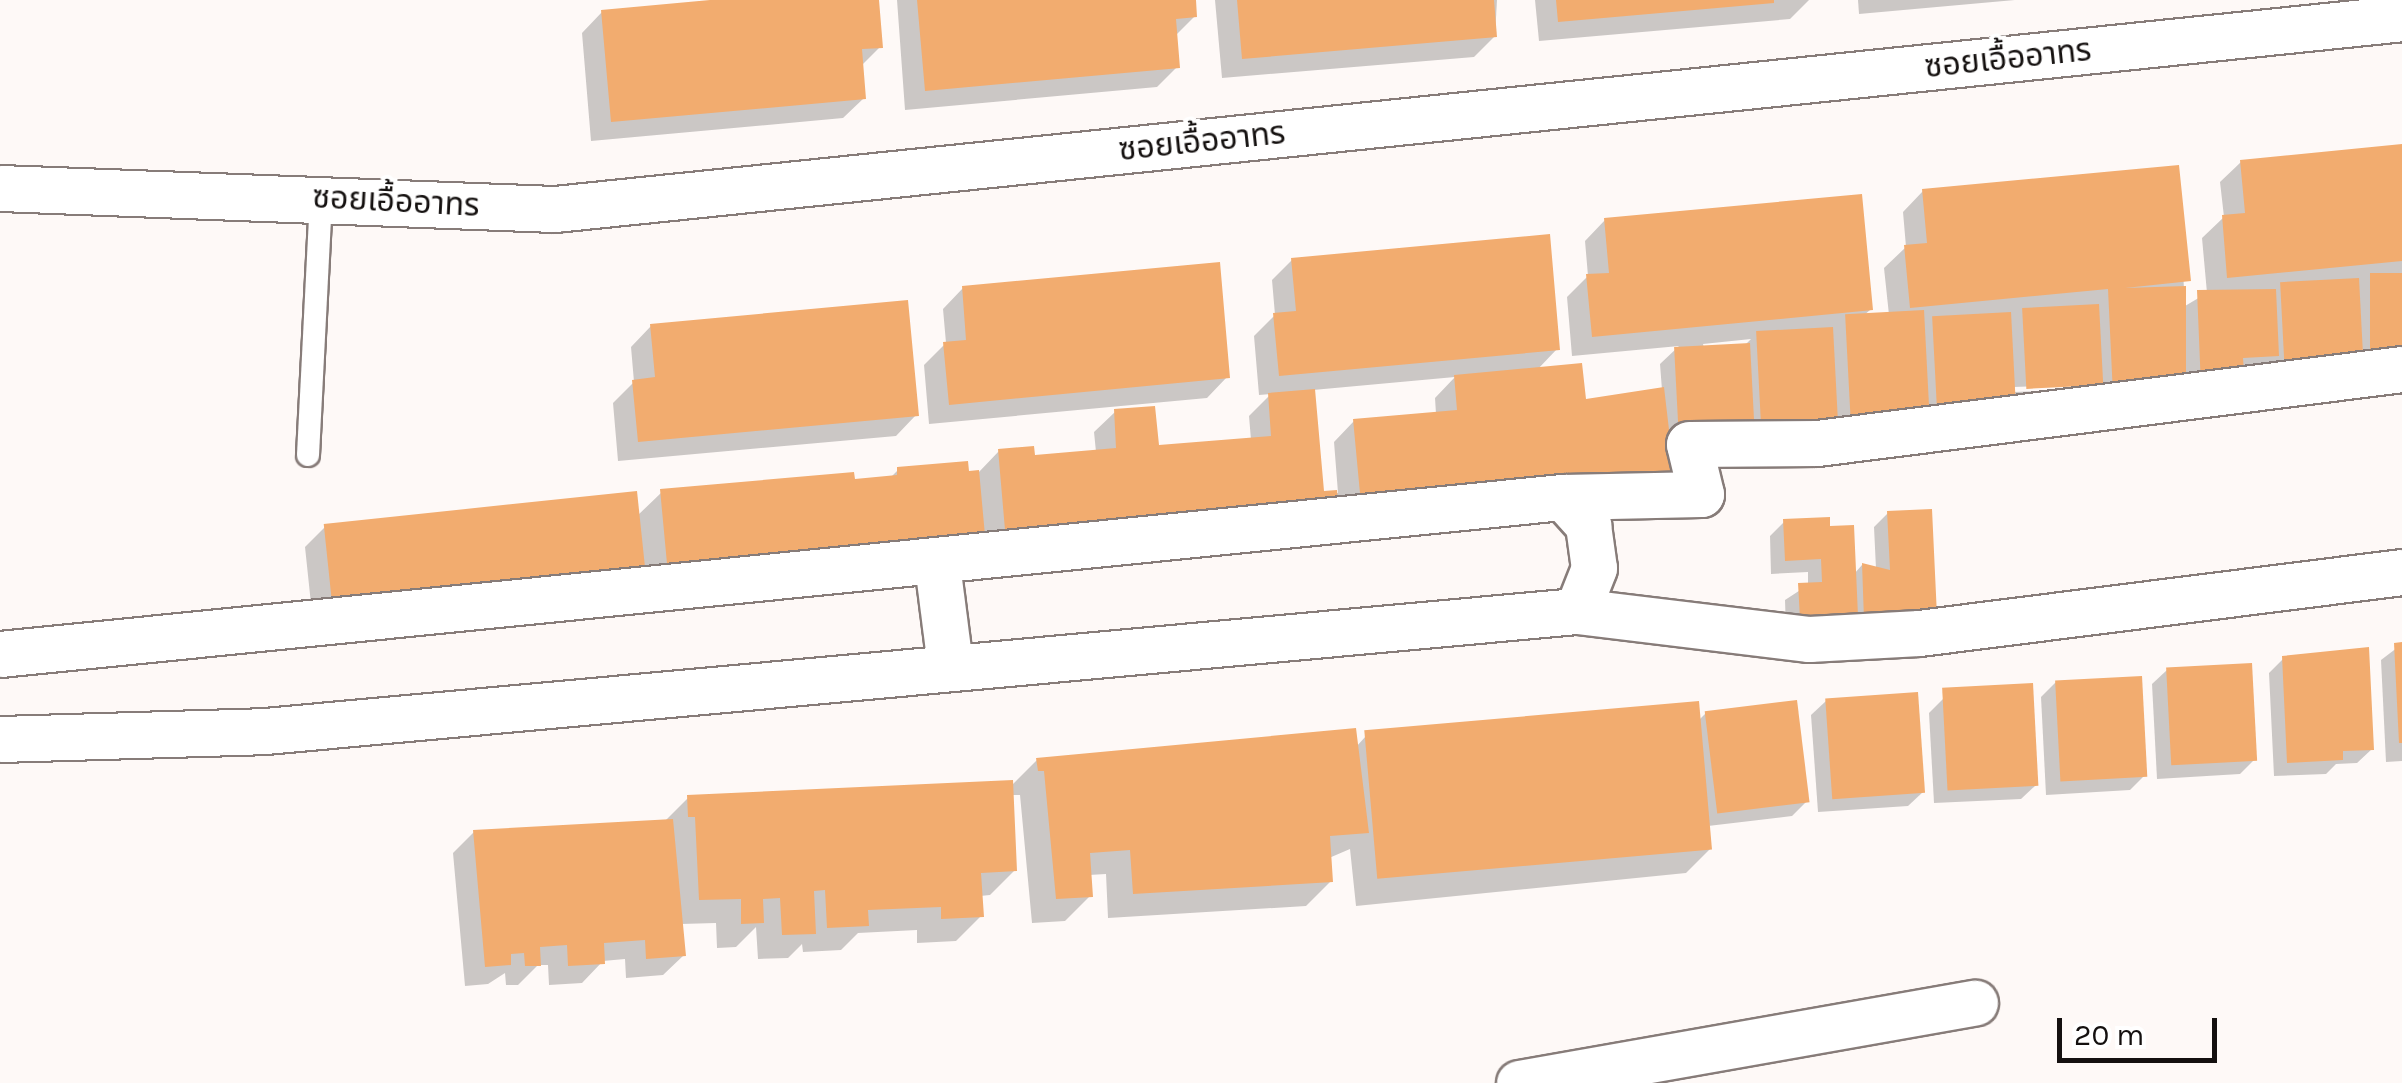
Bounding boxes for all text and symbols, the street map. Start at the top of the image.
street label: ซอยเอื้ออาทร [1923,31,2093,87]
street label: ซอยเอื้ออาทร [1117,114,1287,170]
street label: ซอยเอื้ออาทร [311,178,481,226]
scale bar [2062,998,2222,1060]
text: 20 m [2074,1017,2144,1053]

